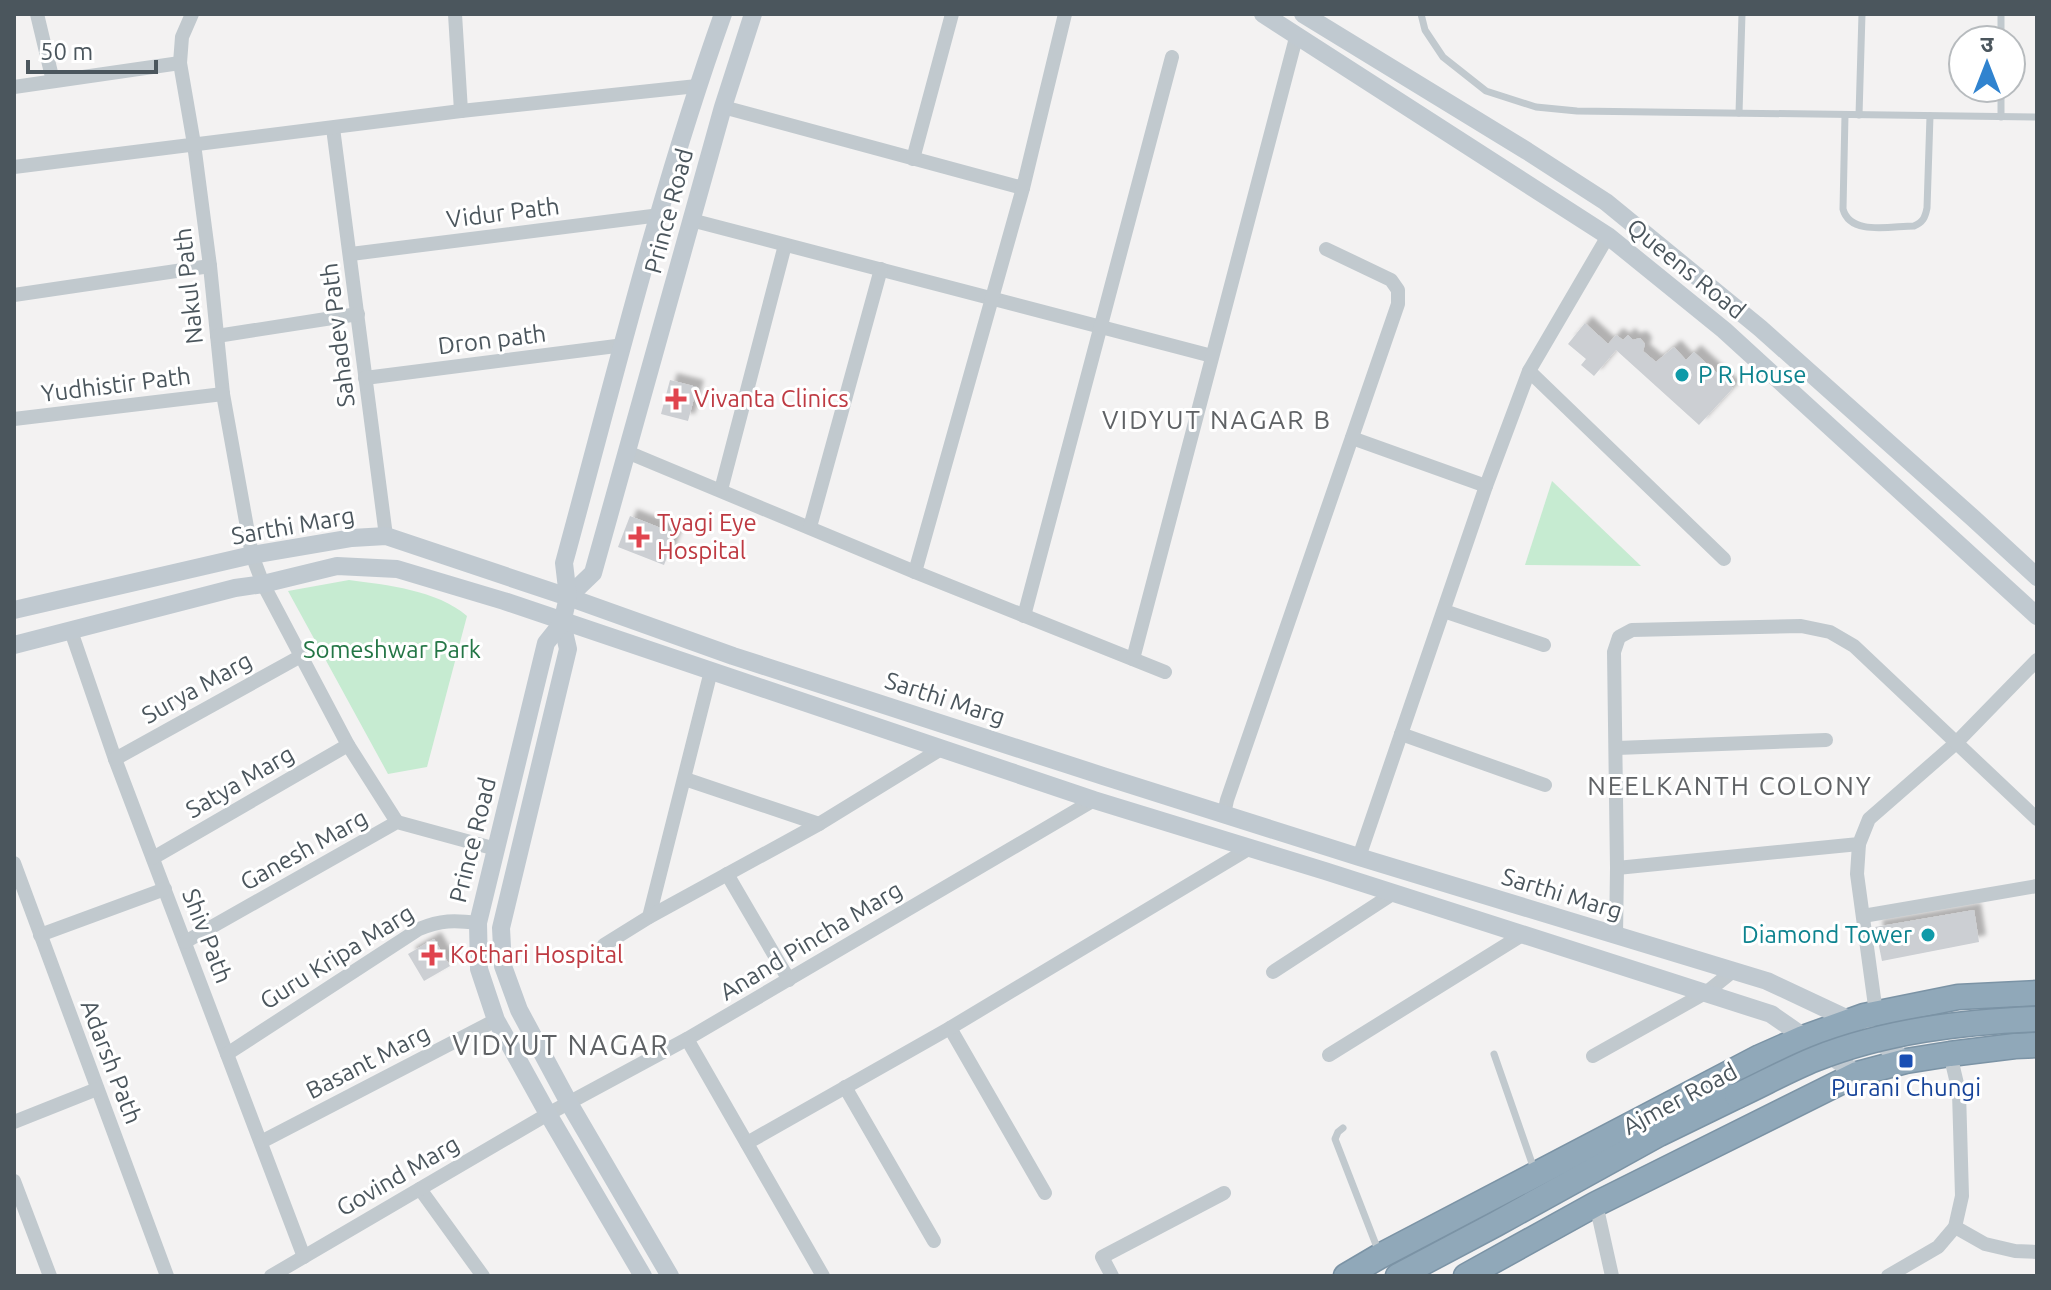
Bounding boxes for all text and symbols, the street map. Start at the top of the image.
scale bar [28,24,156,74]
north arrow [1947,24,2027,104]
text: उ [1981,31,1995,56]
text: 50 m [40,38,93,65]
street label: Prince Road [639,145,698,276]
street label: Vidur Path [445,192,561,233]
street label: Queens Road [1622,213,1751,324]
street label: Nakul Path [169,227,208,345]
street label: Sahadev Path [315,261,360,409]
street label: Dron path [436,319,548,360]
place label: P R House [1698,361,1806,388]
street label: Yudhistir Path [40,362,192,407]
marker: P R House [1673,366,1691,384]
place label: Vivanta Clinics [694,385,849,412]
marker: Vivanta Clinics [665,388,687,410]
district label: VIDYUT NAGAR B [1102,405,1332,434]
street label: Sarthi Marg [229,501,357,550]
place label: Tyagi Eye Hospital [657,509,757,564]
marker: Tyagi Eye Hospital [628,526,650,548]
park label: Someshwar Park [303,636,481,663]
street label: Surya Marg [137,646,256,729]
street label: Sarthi Marg [882,666,1009,731]
street label: Satya Marg [181,740,298,823]
district label: NEELKANTH COLONY [1587,771,1873,800]
street label: Prince Road [444,774,501,905]
street label: Ganesh Marg [236,804,372,896]
street label: Sarthi Marg [1499,862,1626,925]
street label: Anand Pincha Marg [715,876,907,1006]
street label: Shiv Path [177,885,238,987]
street label: Guru Kripa Marg [255,899,418,1015]
place label: Diamond Tower [1742,921,1912,948]
marker: Diamond Tower [1919,926,1937,944]
place label: Kothari Hospital [450,941,623,968]
marker: Kothari Hospital [421,944,443,966]
street label: Adarsh Path [76,996,147,1127]
street label: Basant Marg [301,1019,434,1104]
district label: VIDYUT NAGAR [452,1029,670,1060]
marker: Purani Chungi [1897,1052,1915,1070]
street label: Ajmer Road [1618,1057,1741,1140]
place label: Purani Chungi [1831,1074,1981,1101]
street label: Govind Marg [332,1130,464,1221]

